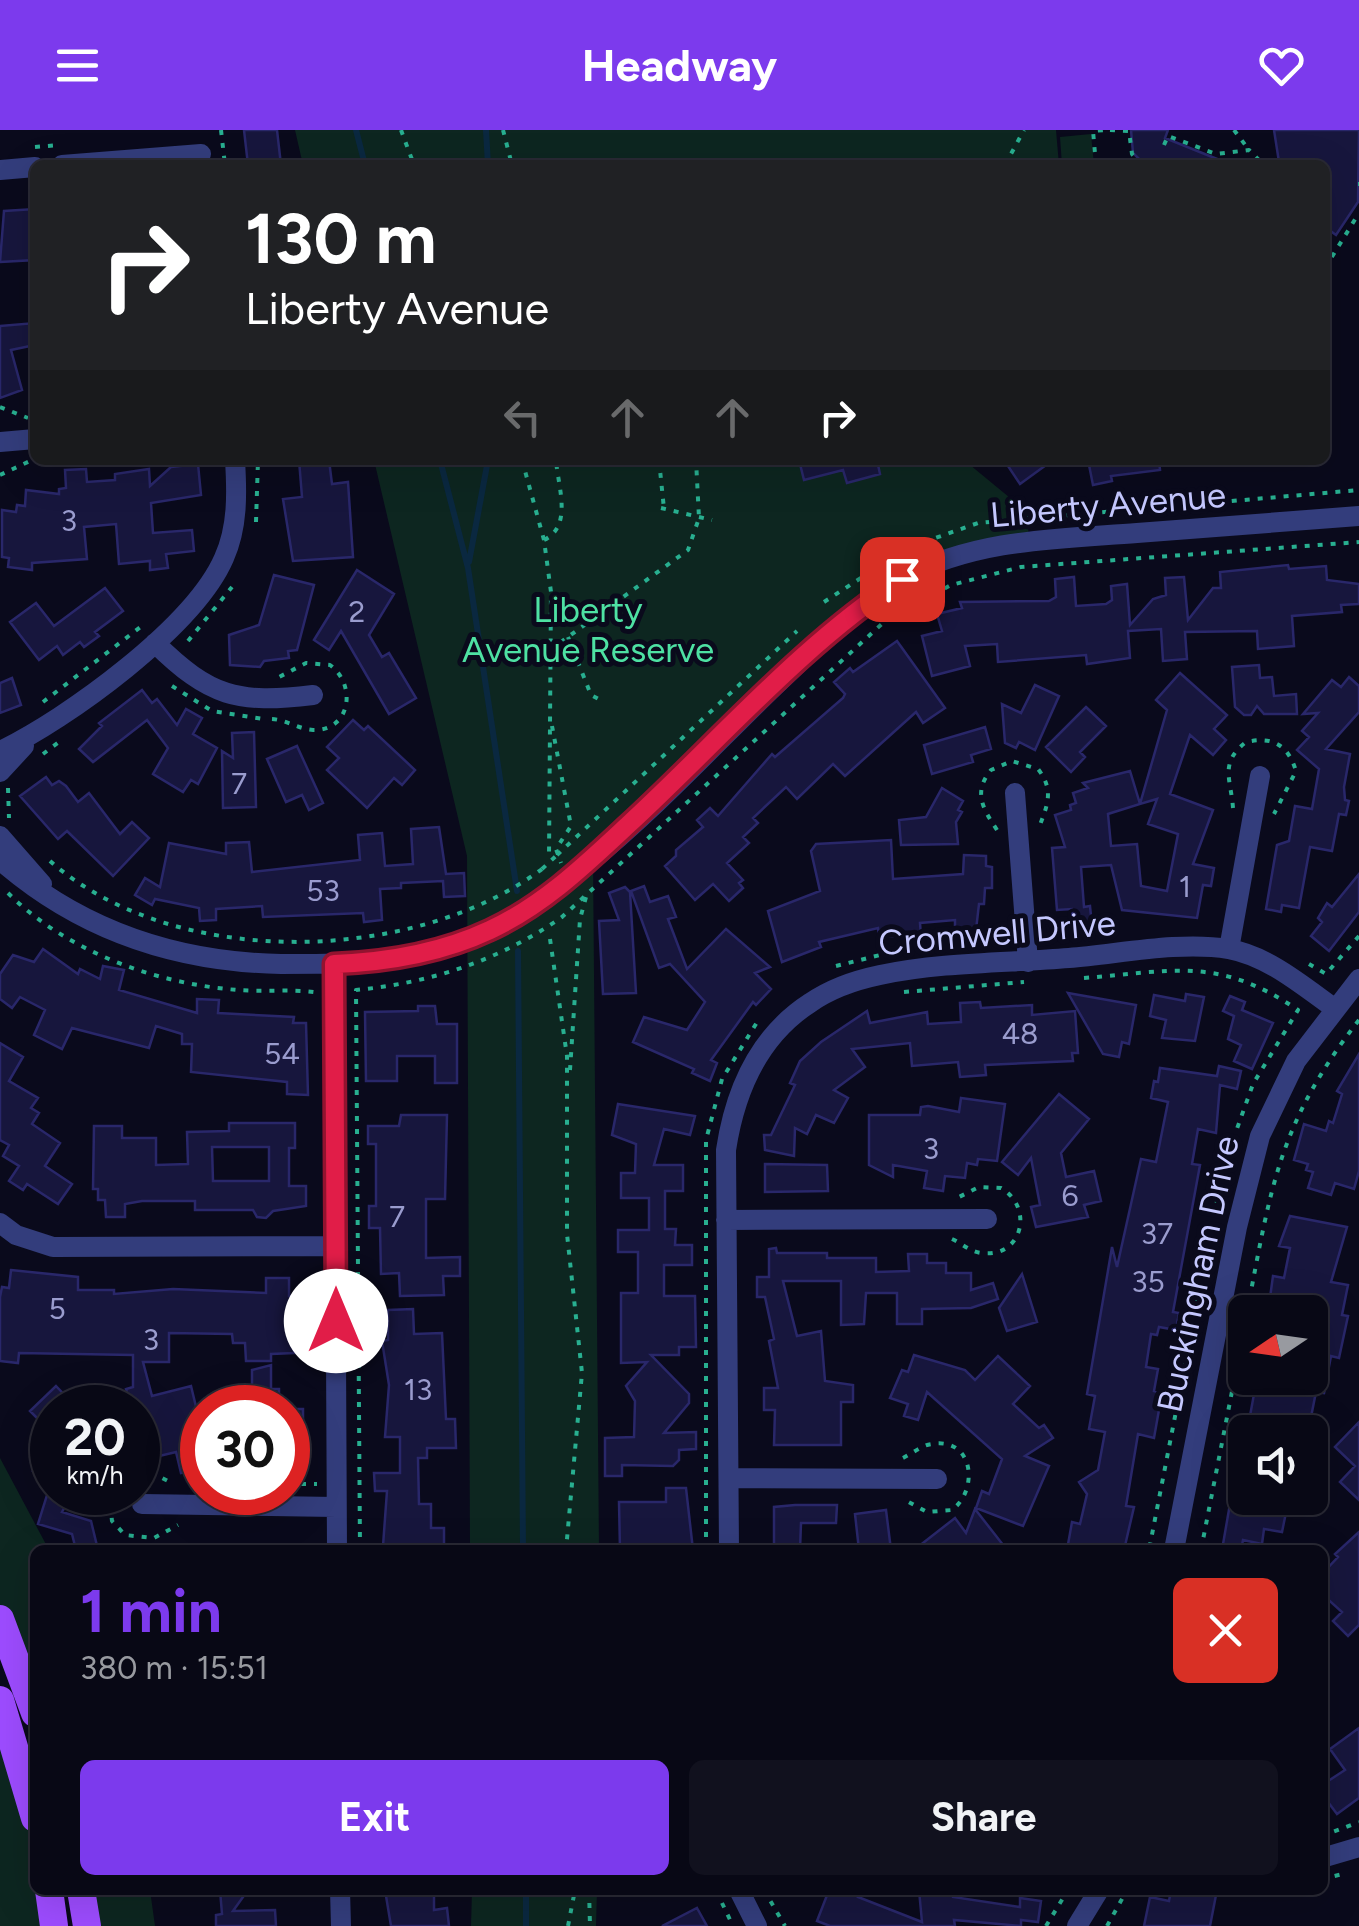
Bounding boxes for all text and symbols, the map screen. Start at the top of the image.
icon: menu [50,38,105,93]
text: Headway [582,38,777,92]
icon: heart [1254,38,1309,93]
text: 130 m [245,196,437,281]
icon: right [80,200,210,330]
text: Liberty Avenue [245,281,549,335]
icon: left [495,390,550,445]
icon: ahead [600,390,655,445]
icon: ahead [705,390,760,445]
icon: right [810,390,865,445]
street label: Liberty Avenue [988,474,1228,536]
house number: 3 [61,502,77,539]
pin [860,537,945,622]
icon: arrive [875,552,930,607]
park label: Liberty Avenue Reserve [462,589,714,671]
house number: 2 [349,593,365,630]
house number: 7 [231,765,247,802]
house number: 1 [1179,868,1191,905]
house number: 53 [306,872,340,909]
street label: Cromwell Drive [877,902,1117,964]
house number: 48 [1001,1015,1039,1052]
house number: 54 [264,1035,300,1072]
house number: 3 [923,1130,939,1167]
street label: Buckingham Drive [1148,1132,1248,1416]
house number: 6 [1062,1177,1079,1214]
house number: 7 [389,1198,405,1235]
house number: 37 [1141,1215,1173,1252]
house number: 35 [1131,1263,1165,1300]
position arrow [284,1269,388,1373]
house number: 5 [48,1290,66,1327]
north arrow [1228,1295,1328,1395]
map controls [1228,1295,1328,1515]
house number: 3 [143,1321,159,1358]
house number: 13 [404,1371,432,1408]
speed limit sign: 30 [180,1385,310,1515]
text: 20 [64,1407,126,1468]
button: sound [1228,1415,1328,1515]
text: km/h [66,1460,124,1490]
text: 1 min [80,1575,222,1647]
button: close [1173,1578,1278,1683]
text: 380 m · 15:51 [80,1649,268,1687]
button: Exit [80,1760,669,1875]
button: Share [689,1760,1278,1875]

